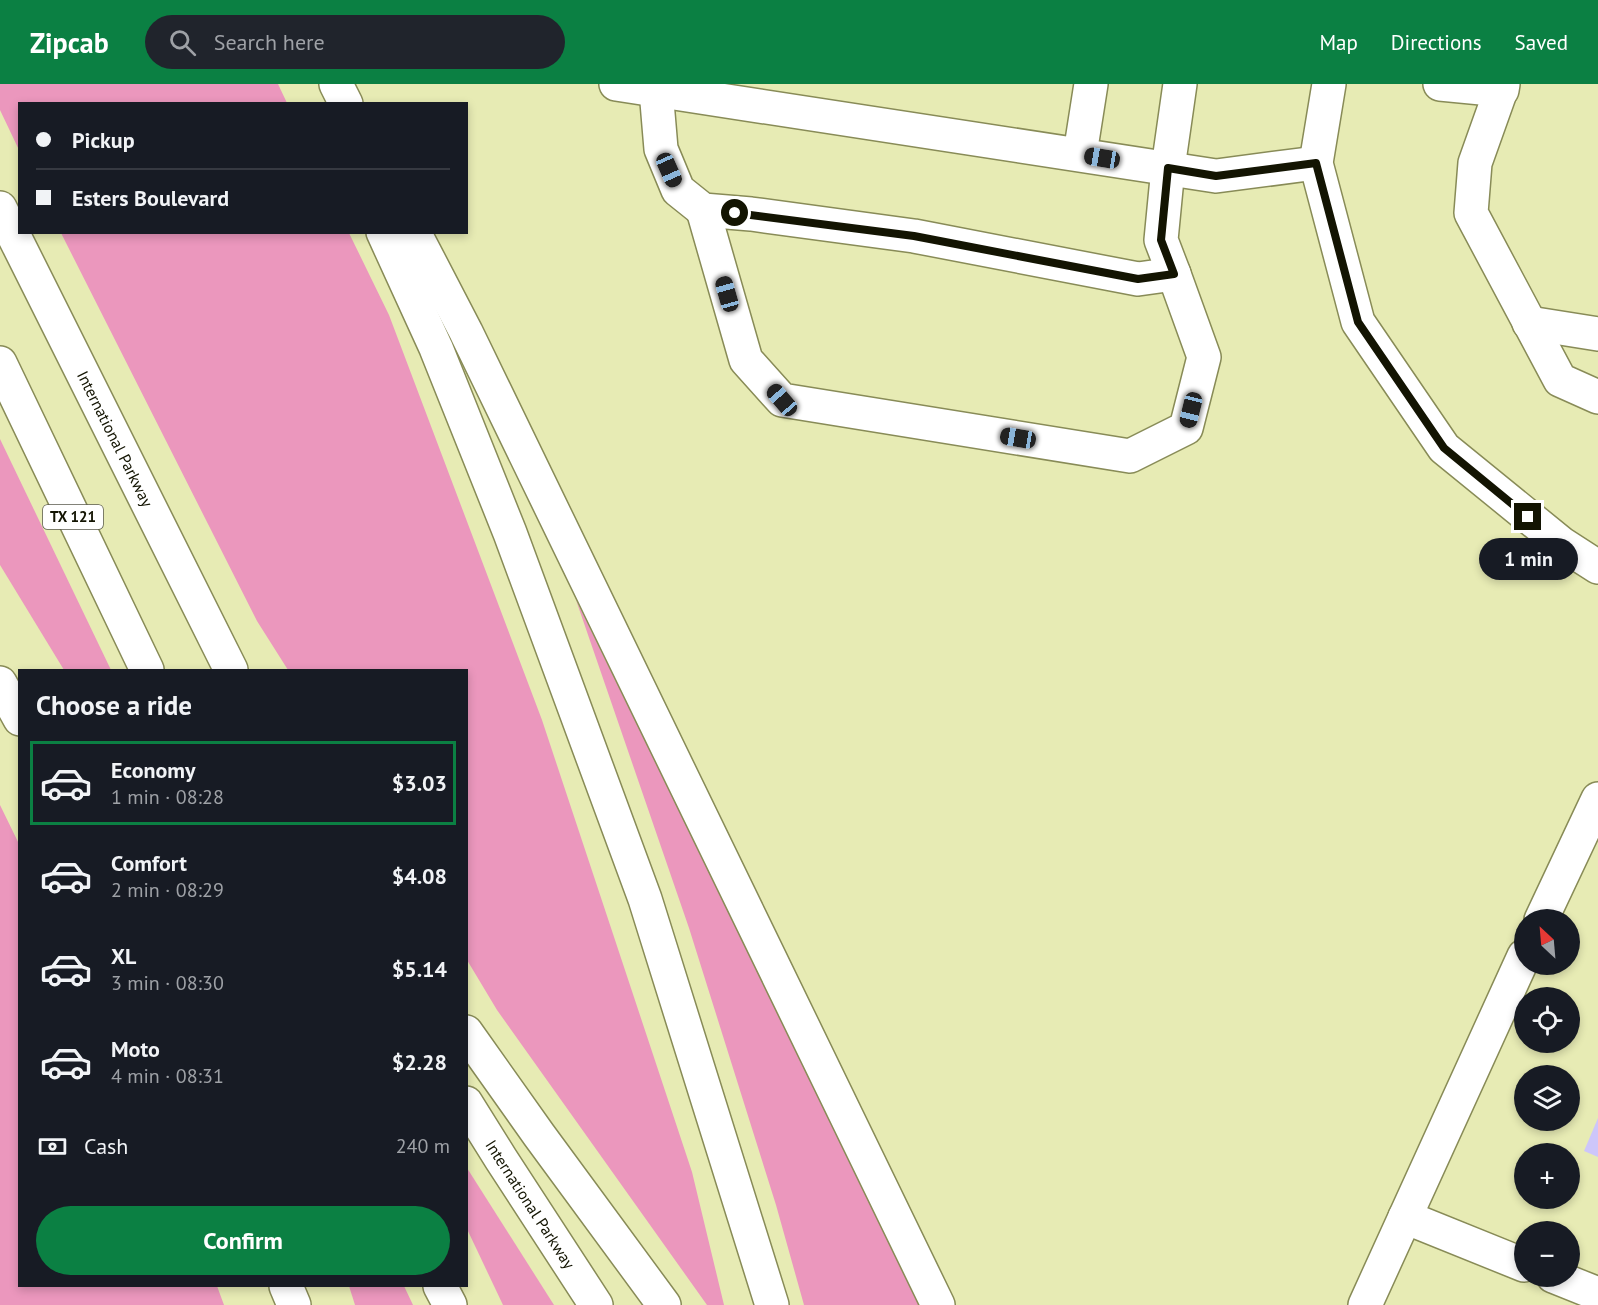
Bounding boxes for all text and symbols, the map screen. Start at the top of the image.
search box [145,15,565,69]
text: Zipcab [30,24,109,61]
icon: search [166,26,199,59]
text: Search here [214,28,325,56]
text: Map [1319,29,1358,56]
text: Directions [1391,29,1482,56]
text: Saved [1515,29,1568,56]
text: Pickup [72,126,135,154]
car [1083,146,1121,170]
car [653,150,685,190]
text: Esters Boulevard [72,184,229,212]
route start [721,199,748,226]
car [713,274,741,314]
street label: International Parkway [73,367,158,511]
car [763,381,801,419]
car [1178,390,1204,430]
car [999,426,1037,450]
route end [1514,503,1541,530]
road number: TX 121 [43,505,103,529]
callout: 1 min [1478,538,1577,580]
text: 1 min [1504,546,1553,572]
text: Choose a ride [36,688,192,722]
icon: car [39,756,93,810]
text: Economy [111,756,195,784]
text: $3.03 [392,769,447,797]
text: 1 min · 08:28 [111,784,224,810]
icon: car [39,849,93,903]
text: Comfort [111,849,187,877]
text: $4.08 [392,862,447,890]
text: 2 min · 08:29 [111,877,224,903]
north arrow [1514,909,1580,975]
map controls [1514,909,1580,1287]
icon: car [39,942,93,996]
text: XL [111,942,136,970]
text: $5.14 [392,955,447,983]
text: 3 min · 08:30 [111,970,224,996]
button: locate [1514,987,1580,1053]
icon: car [39,1035,93,1089]
text: Moto [111,1035,160,1063]
text: $2.28 [392,1048,447,1076]
text: 4 min · 08:31 [111,1063,224,1089]
button: layers [1514,1065,1580,1131]
icon: cash [36,1130,69,1163]
text: Cash [84,1132,128,1160]
text: 240 m [396,1133,450,1159]
street label: International Parkway [481,1136,580,1273]
button: + [1514,1143,1580,1209]
button: Confirm [36,1206,450,1275]
button: − [1514,1221,1580,1287]

